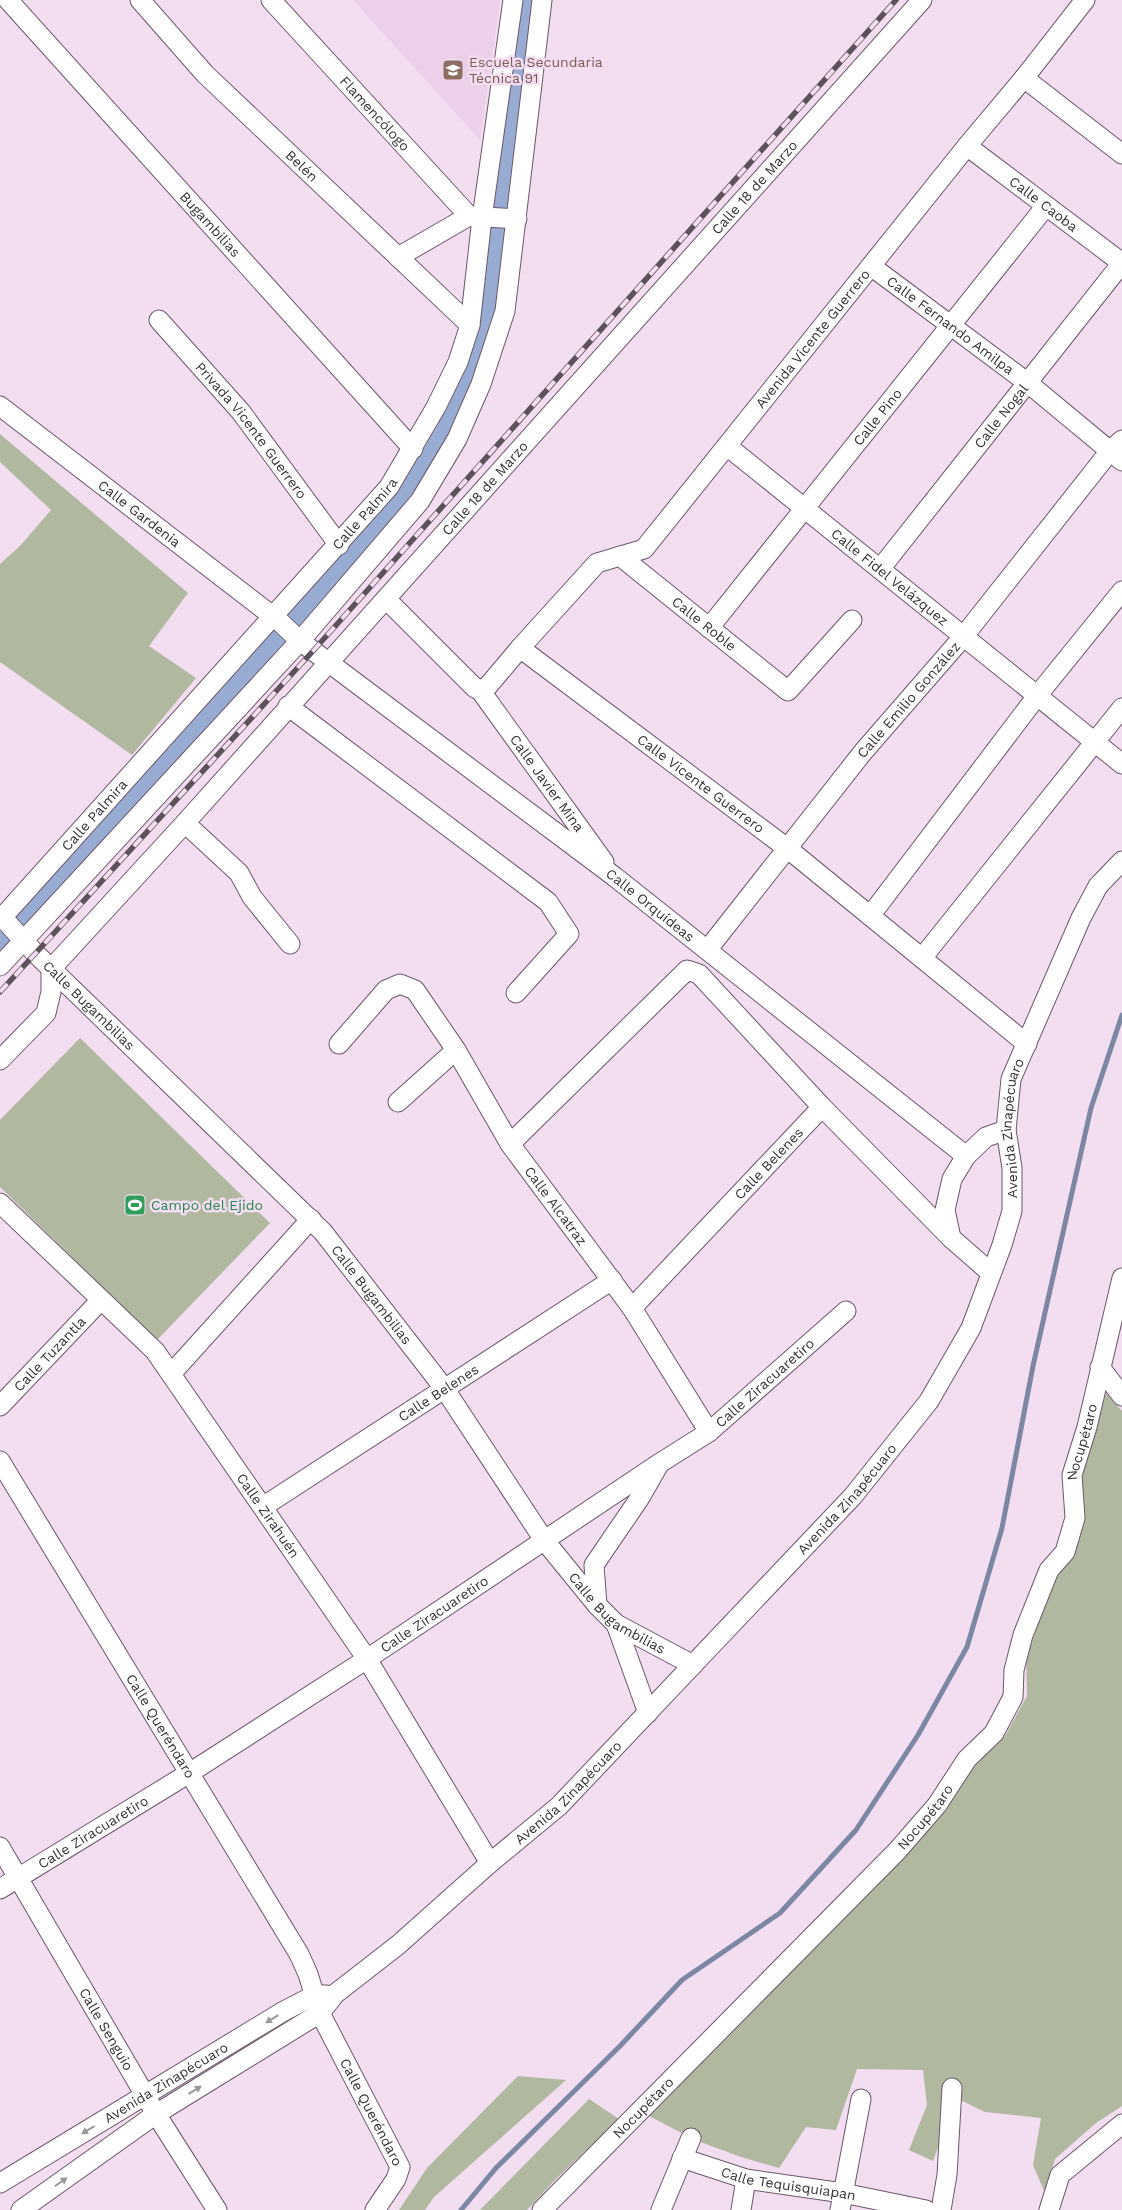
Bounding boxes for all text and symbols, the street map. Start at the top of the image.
place label: Escuela Secundaria Técnica 91 [469,54,603,86]
school or university icon: Escuela Secundaria Técnica 91 [441,58,465,82]
street label: Flamencólogo [337,73,413,154]
street label: Calle 18 de Marzo [708,137,801,237]
street label: Belén [283,147,321,185]
street label: Calle Caoba [1006,173,1081,235]
street label: Bugambilias [177,188,244,260]
street label: Avenida Vicente Guerrero [752,266,873,411]
street label: Calle Fernando Amilpa [884,273,1017,378]
street label: Privada Vicente Guerrero [192,359,310,502]
street label: Calle Nogal [971,380,1032,451]
street label: Calle Pino [850,385,905,449]
street label: Calle 18 de Marzo [439,438,531,538]
street label: Calle Palmira [329,475,401,553]
street label: Calle Gardenia [95,477,184,550]
street label: Calle Fidel Velázquez [828,525,951,629]
street label: Calle Roble [669,593,739,654]
street label: Calle Emilio González [854,638,963,761]
street label: Calle Vicente Guerrero [634,731,768,836]
street label: Calle Javier Mina [507,732,587,835]
street label: Calle Palmira [58,776,130,854]
street label: Calle Orquídeas [603,865,698,945]
street label: Calle Bugambilias [40,957,138,1053]
street label: Avenida Zinapécuaro [998,1056,1027,1198]
street label: Calle Belenes [731,1124,806,1203]
street label: Calle Alcatraz [521,1163,590,1248]
sports icon: Campo del Ejido [123,1193,147,1217]
place label: Campo del Ejido [151,1197,263,1213]
street label: Calle Bugambilias [328,1242,415,1347]
street label: Calle Tuzantla [10,1313,89,1394]
street label: Calle Ziracuaretiro [712,1335,817,1431]
street label: Calle Belenes [395,1361,482,1425]
street label: Nocupétaro [1064,1402,1100,1481]
street label: Avenida Zinapécuaro [794,1440,900,1558]
street label: Calle Zirahuén [234,1470,303,1561]
street label: Calle Bugambilias [566,1569,668,1657]
street label: Calle Ziracuaretiro [377,1572,491,1656]
street label: Calle Queréndaro [123,1671,198,1781]
street label: Avenida Zinapécuaro [511,1737,625,1847]
street label: Nocupétaro [894,1781,956,1853]
street label: Calle Ziracuaretiro [35,1792,151,1872]
street label: Calle Senguio [76,1985,137,2073]
one-way arrow [266,2014,279,2023]
street label: Avenida Zinapécuaro [101,2039,231,2126]
street label: Calle Queréndaro [337,2056,406,2169]
street label: Nocupétaro [610,2074,677,2141]
one-way arrow [189,2086,202,2095]
one-way arrow [82,2125,95,2134]
street label: Calle Tequisquiapan [719,2163,857,2203]
one-way arrow [54,2177,68,2187]

